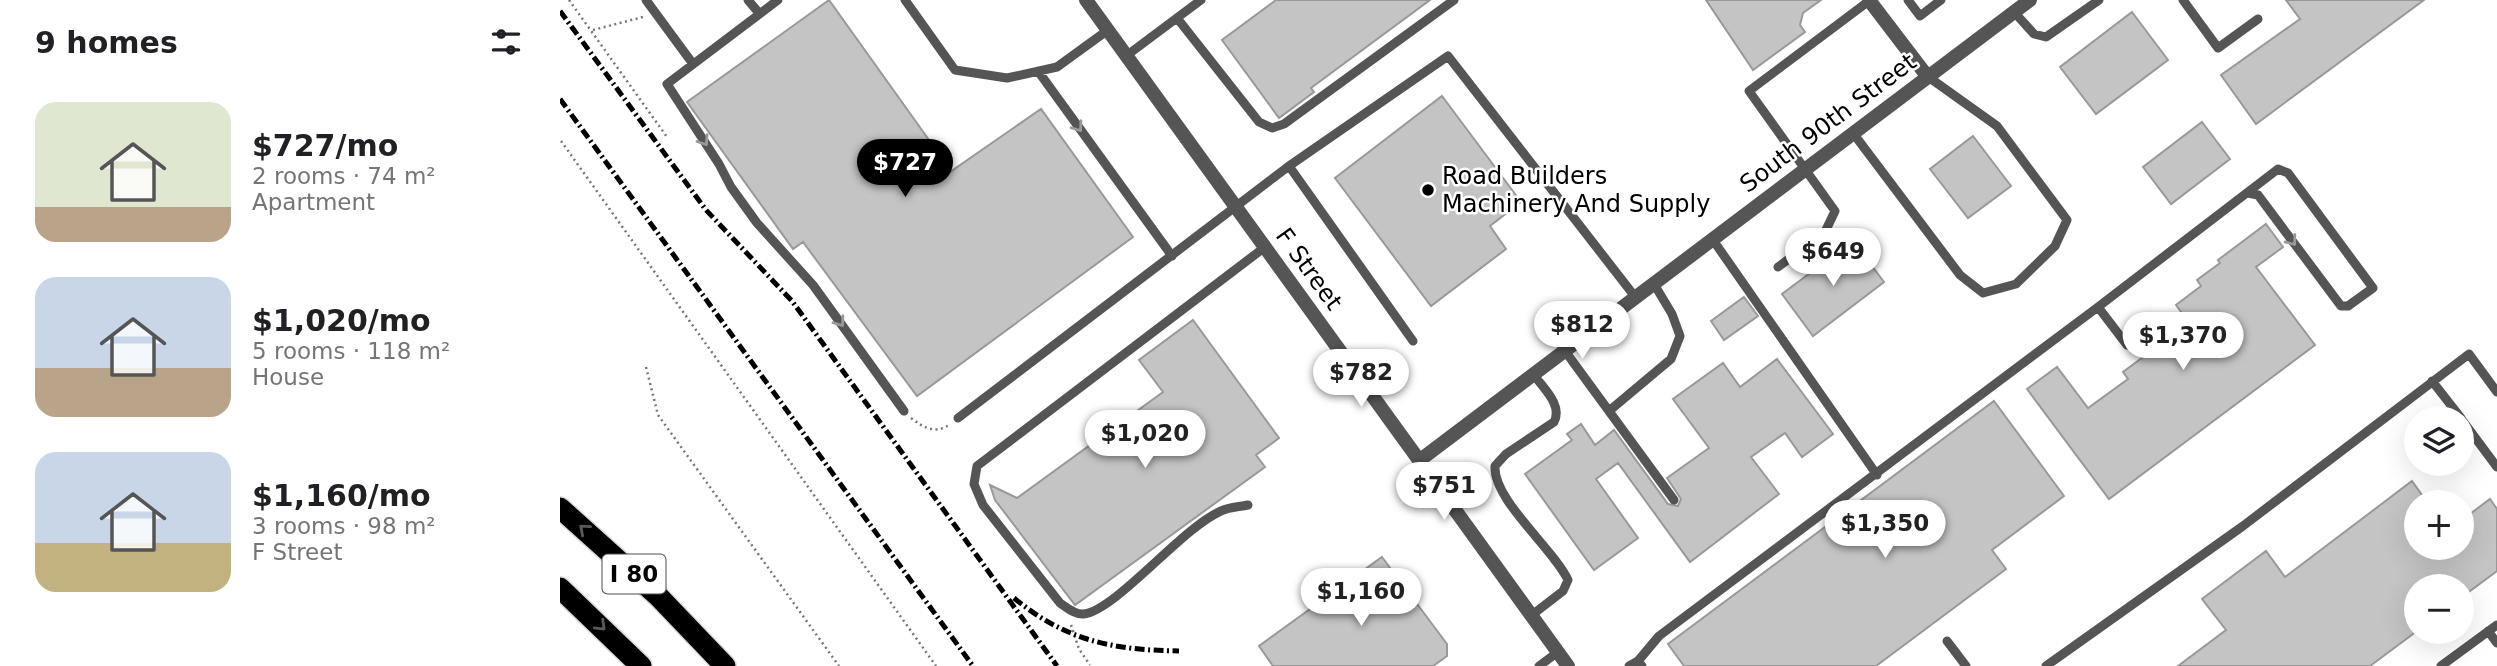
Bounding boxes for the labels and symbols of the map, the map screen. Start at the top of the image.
street label: South 90th Street [1734,48,1922,198]
one-way arrow [1070,119,1082,132]
one-way arrow [696,133,709,146]
pin: $727 [864,140,946,199]
place label: Road Builders Machinery And Supply [1442,162,1710,218]
marker: Road Builders Machinery And Supply [1420,182,1436,198]
street label: F Street [1270,223,1348,315]
pin: $649 [1792,229,1874,288]
one-way arrow [2284,233,2297,245]
pin: $812 [1541,302,1623,361]
pin: $1,370 [2126,312,2240,372]
one-way arrow [832,314,844,327]
pin: $782 [1320,350,1402,409]
pin: $1,020 [1088,410,1202,470]
pin: $751 [1403,462,1485,522]
pin: $1,350 [1828,500,1942,560]
one-way arrow [580,525,593,537]
road number: I 80 [602,554,666,594]
pin: $1,160 [1304,568,1418,628]
one-way arrow [593,618,606,631]

